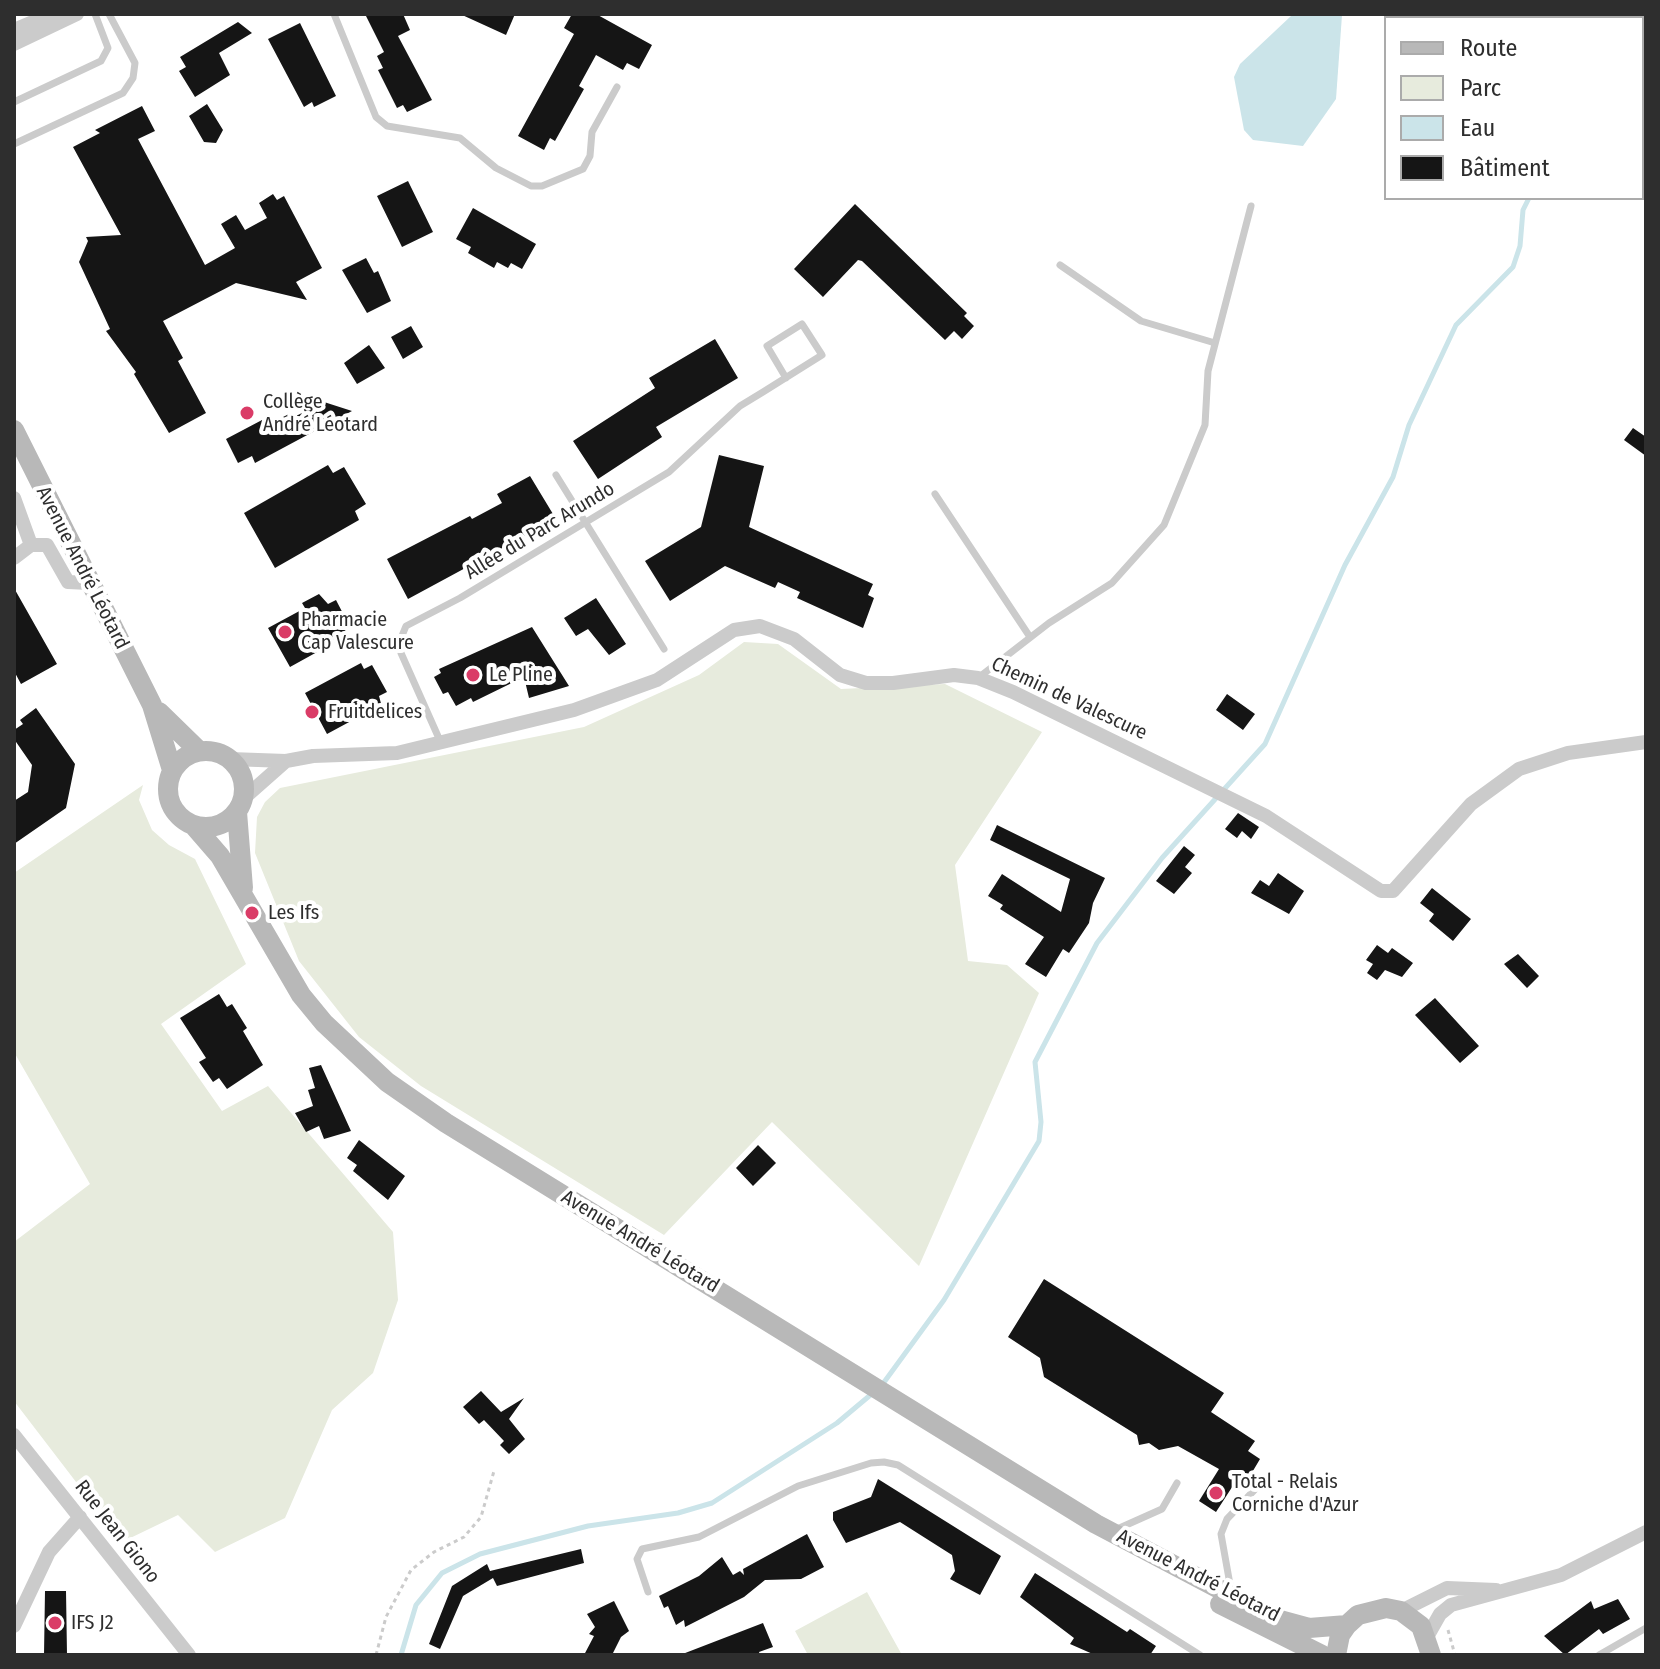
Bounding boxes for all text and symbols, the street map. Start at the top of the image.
legend [1384,16,1644,200]
text: Route [1460,34,1517,62]
text: Parc [1460,74,1501,102]
text: Eau [1460,114,1495,142]
text: Bâtiment [1460,154,1550,182]
place label: Collège André Léotard [263,390,378,437]
marker: Collège André Léotard [238,404,256,422]
street label: Allée du Parc Arundo [461,477,619,585]
street label: Avenue André Léotard [31,482,133,654]
place label: Pharmacie Cap Valescure [301,608,414,655]
marker: Pharmacie Cap Valescure [276,623,294,641]
street label: Chemin de Valescure [987,652,1151,746]
place label: Le Pline [489,663,553,687]
marker: Le Pline [464,666,482,684]
place label: Fruitdelices [328,700,422,724]
marker: Fruitdelices [303,703,321,721]
place label: Les Ifs [268,901,319,925]
marker: Les Ifs [243,904,261,922]
street label: Avenue André Léotard [557,1185,723,1299]
place label: Total - Relais Corniche d'Azur [1232,1470,1358,1517]
street label: Rue Jean Giono [69,1476,165,1588]
marker: Total - Relais Corniche d'Azur [1207,1484,1225,1502]
street label: Avenue André Léotard [1112,1525,1284,1627]
place label: IFS J2 [71,1611,113,1635]
marker: IFS J2 [46,1614,64,1632]

